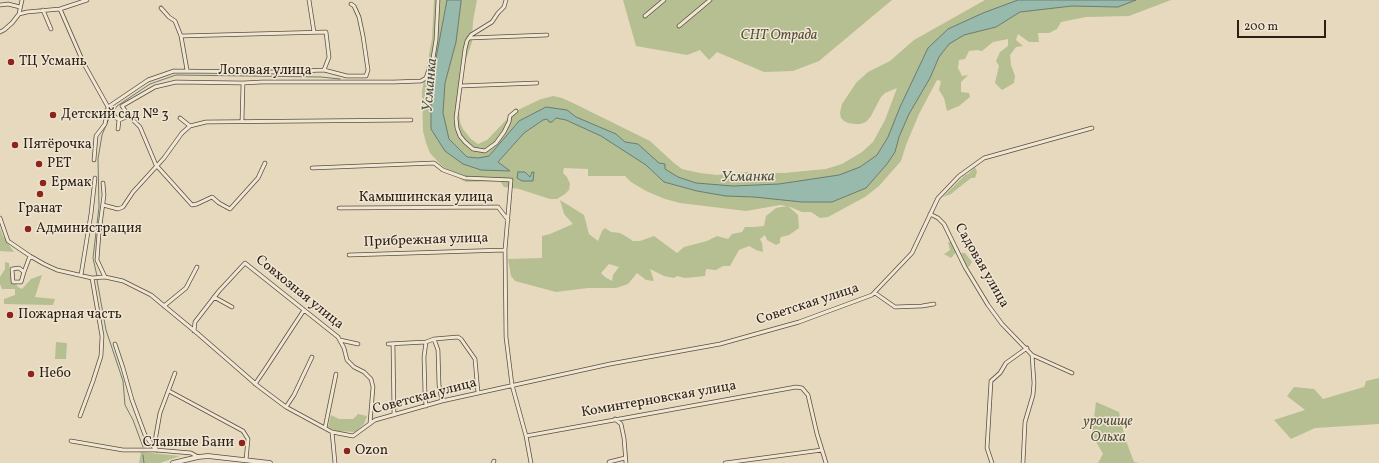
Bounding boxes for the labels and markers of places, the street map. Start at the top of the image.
place label: ТЦ Усмань [19,54,87,70]
marker: ТЦ Усмань [6,57,16,67]
place label: Детский сад № 3 [61,107,169,123]
marker: Детский сад № 3 [48,110,58,120]
place label: Пятёрочка [23,137,92,153]
marker: Пятёрочка [10,140,20,150]
place label: РЕТ [47,156,71,172]
marker: РЕТ [34,159,44,169]
place label: Ермак [51,175,91,191]
marker: Ермак [38,178,48,188]
marker: Гранат [35,189,45,199]
place label: Гранат [18,201,62,217]
place label: Администрация [36,221,142,237]
marker: Администрация [23,224,33,234]
place label: Пожарная часть [18,307,122,323]
marker: Пожарная часть [5,310,15,320]
place label: Небо [39,366,71,382]
marker: Небо [26,369,36,379]
place label: Славные Бани [143,435,234,451]
marker: Славные Бани [237,438,247,448]
place label: Ozon [355,443,388,459]
marker: Ozon [342,446,352,456]

